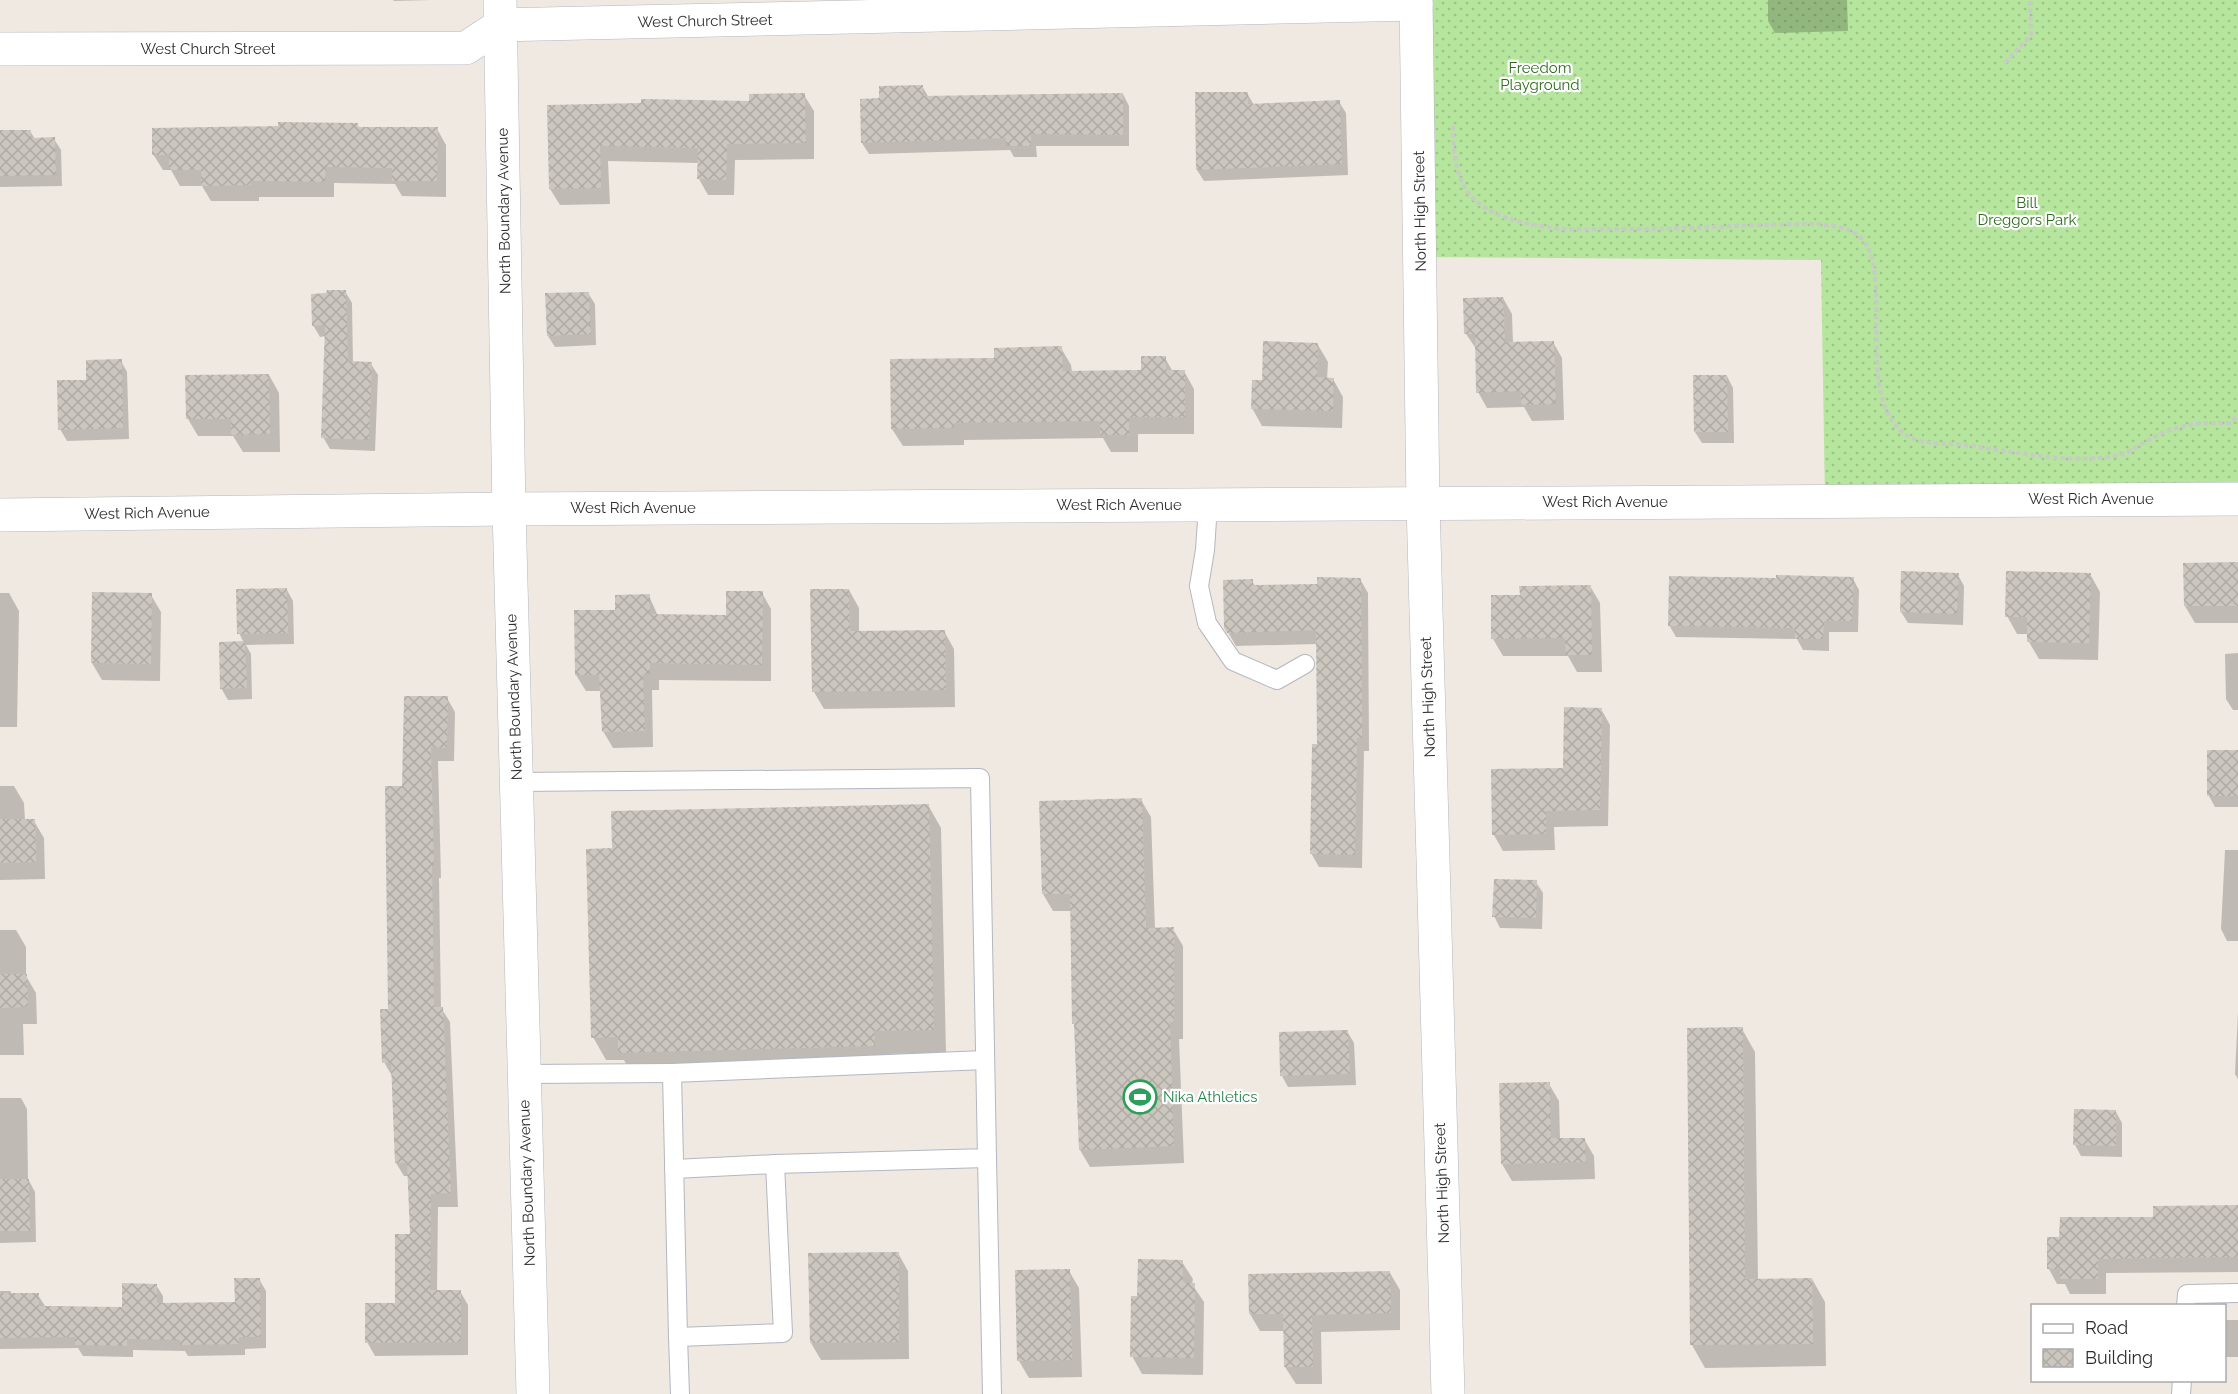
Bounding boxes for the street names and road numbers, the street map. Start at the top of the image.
street label: West Church Street [637,11,773,31]
street label: West Church Street [141,40,275,58]
street label: North Boundary Avenue [494,128,514,294]
street label: North High Street [1410,150,1430,272]
street label: West Rich Avenue [2028,490,2154,508]
street label: West Rich Avenue [1542,493,1668,511]
street label: West Rich Avenue [1056,496,1182,514]
street label: West Rich Avenue [570,499,696,517]
street label: West Rich Avenue [84,503,210,523]
street label: North Boundary Avenue [502,613,526,780]
street label: North High Street [1417,636,1439,758]
street label: North Boundary Avenue [515,1099,539,1266]
street label: North High Street [1431,1122,1453,1244]

